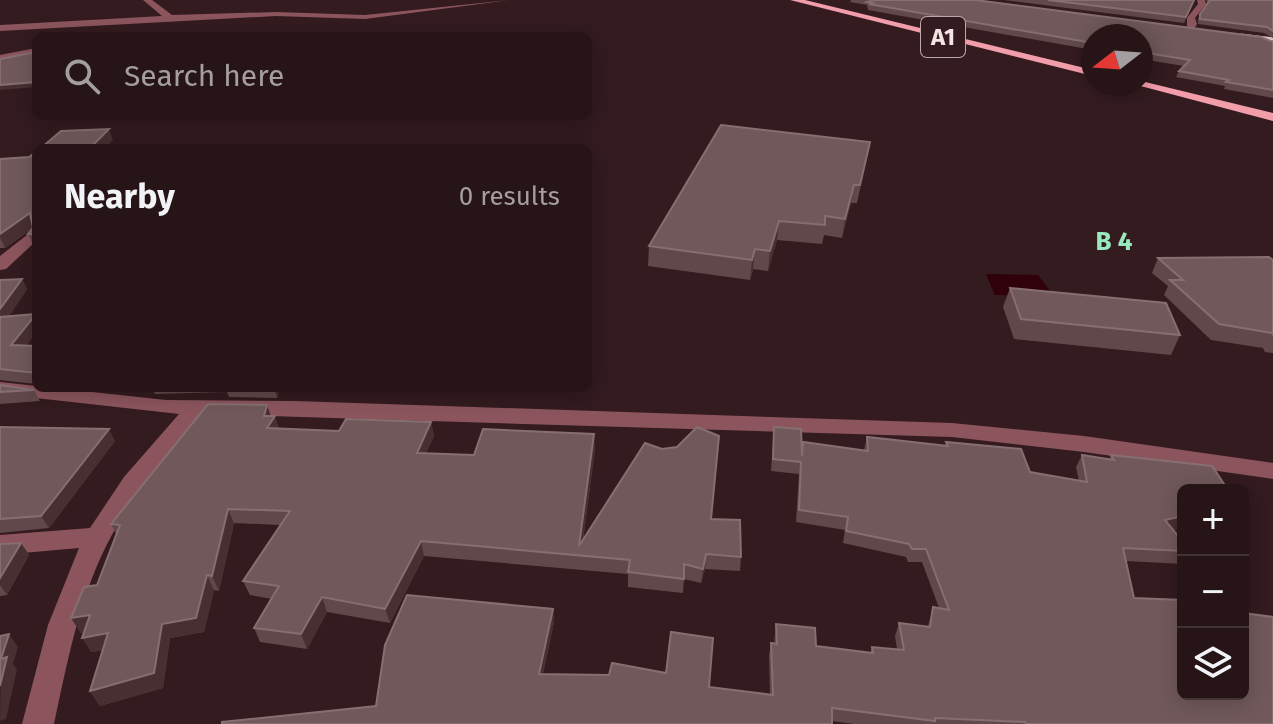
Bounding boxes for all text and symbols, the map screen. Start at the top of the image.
road number: A1 [921,17,965,57]
north arrow [1081,24,1153,96]
search box [32,32,592,120]
icon: search [60,54,104,98]
text: Search here [124,58,284,94]
text: Nearby [64,176,175,217]
text: 0 results [459,181,560,212]
district label: B 4 [1096,226,1133,257]
map controls [1177,484,1249,700]
button: + [1177,484,1249,556]
button: − [1177,556,1249,628]
button: layers [1177,628,1249,700]

